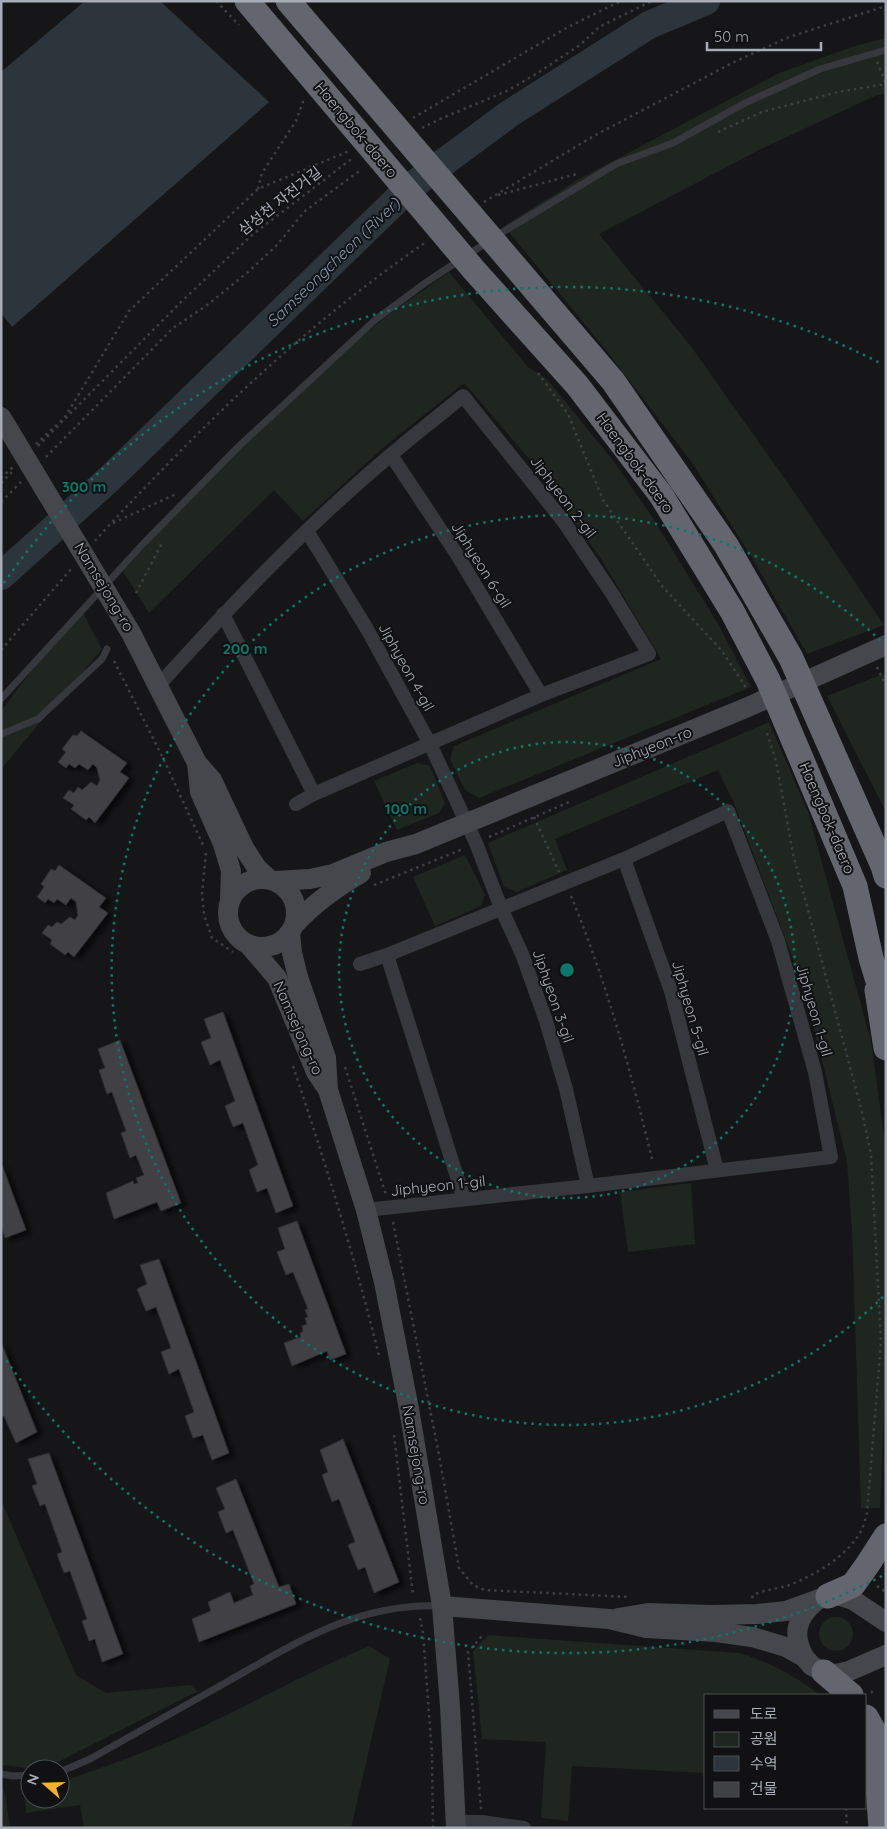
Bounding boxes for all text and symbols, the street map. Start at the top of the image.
scale bar [707,20,821,52]
text: 50 m [714,27,749,46]
street label: Haengbok-daero [311,78,402,182]
street label: 삼성천 자전거길 [234,162,325,239]
water label: Samseongcheon (River) [262,192,405,331]
street label: Haengbok-daero [593,409,678,517]
street label: Jiphyeon 2-gil [526,452,601,542]
text: 300 m [62,477,106,496]
street label: Jiphyeon 6-gil [447,518,515,611]
street label: Namsejong-ro [70,539,139,635]
street label: Jiphyeon 4-gil [374,619,438,714]
text: 200 m [223,639,268,658]
street label: Jiphyeon-ro [609,722,694,771]
street label: Haengbok-daero [795,759,860,877]
text: 100 m [385,799,427,818]
street label: Jiphyeon 3-gil [529,947,578,1045]
street label: Jiphyeon 5-gil [668,958,713,1058]
centre of rings [558,961,576,979]
street label: Jiphyeon 1-gil [792,961,837,1058]
street label: Namsejong-ro [269,978,328,1078]
street label: Jiphyeon 1-gil [389,1171,486,1200]
street label: Namsejong-ro [398,1404,435,1506]
legend [704,1694,867,1809]
text: 도로 [750,1704,778,1723]
text: 공원 [750,1729,778,1748]
text: 수역 [750,1754,778,1773]
north arrow [20,1759,70,1809]
text: N [23,1772,43,1787]
text: 건물 [750,1779,778,1798]

